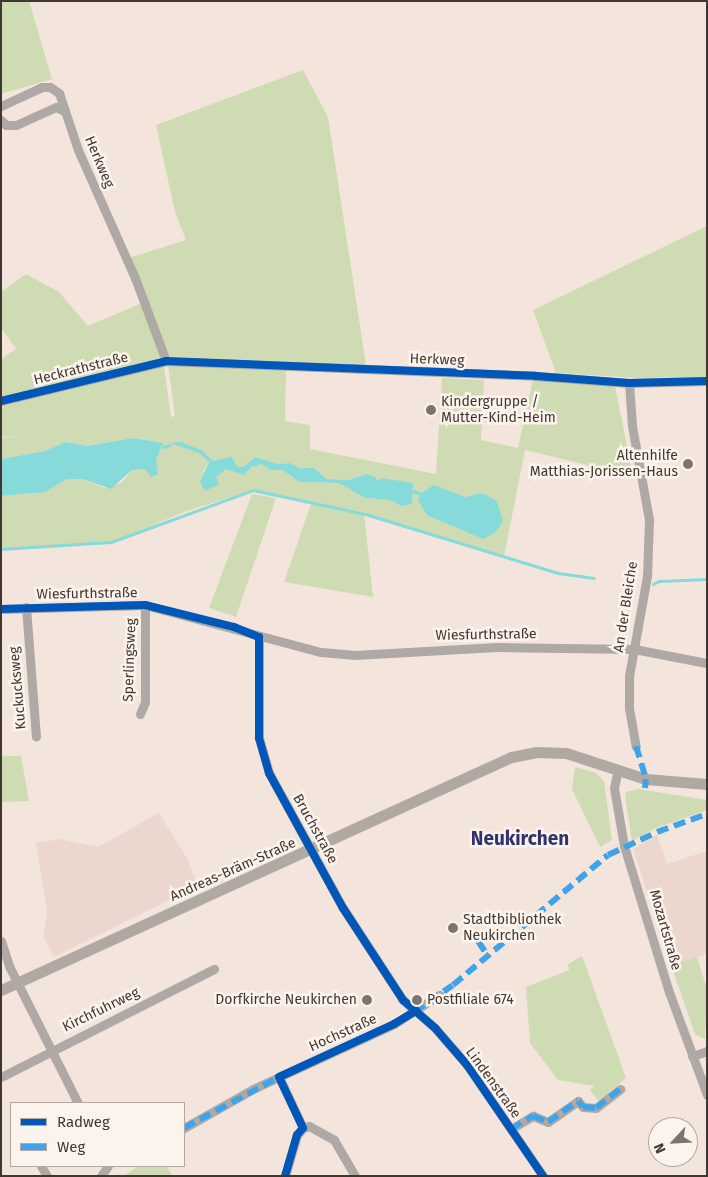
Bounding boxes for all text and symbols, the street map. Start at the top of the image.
street label: Herkweg [81,134,117,190]
street label: Heckrathstraße [32,349,130,389]
street label: Herkweg [409,351,465,369]
place label: Kindergruppe / Mutter-Kind-Heim [441,394,556,427]
marker: Kindergruppe / Mutter-Kind-Heim [425,404,437,416]
place label: Altenhilfe Matthias-Jorissen-Haus [530,448,678,481]
marker: Altenhilfe Matthias-Jorissen-Haus [682,458,694,470]
street label: An der Bleiche [611,560,641,654]
street label: Wiesfurthstraße [36,585,138,603]
street label: Sperlingsweg [120,618,140,702]
street label: Wiesfurthstraße [435,626,537,644]
street label: Kuckucksweg [6,646,30,730]
street label: Bruchstraße [289,791,341,867]
district label: Neukirchen [471,828,569,850]
street label: Andreas-Bräm-Straße [168,835,298,905]
street label: Mozartstraße [645,888,685,972]
place label: Stadtbibliothek Neukirchen [463,912,561,944]
marker: Stadtbibliothek Neukirchen [447,922,459,934]
street label: Kirchfuhrweg [60,984,142,1036]
place label: Dorfkirche Neukirchen [215,992,357,1008]
place label: Postfiliale 674 [427,992,514,1008]
marker: Dorfkirche Neukirchen [361,994,373,1006]
marker: Postfiliale 674 [411,994,423,1006]
street label: Hochstraße [306,1011,380,1055]
street label: Lindenstraße [462,1044,524,1122]
legend [10,1102,185,1167]
text: Radweg [57,1113,110,1131]
north arrow [648,1117,698,1167]
text: Weg [57,1138,85,1156]
text: N [650,1140,670,1156]

